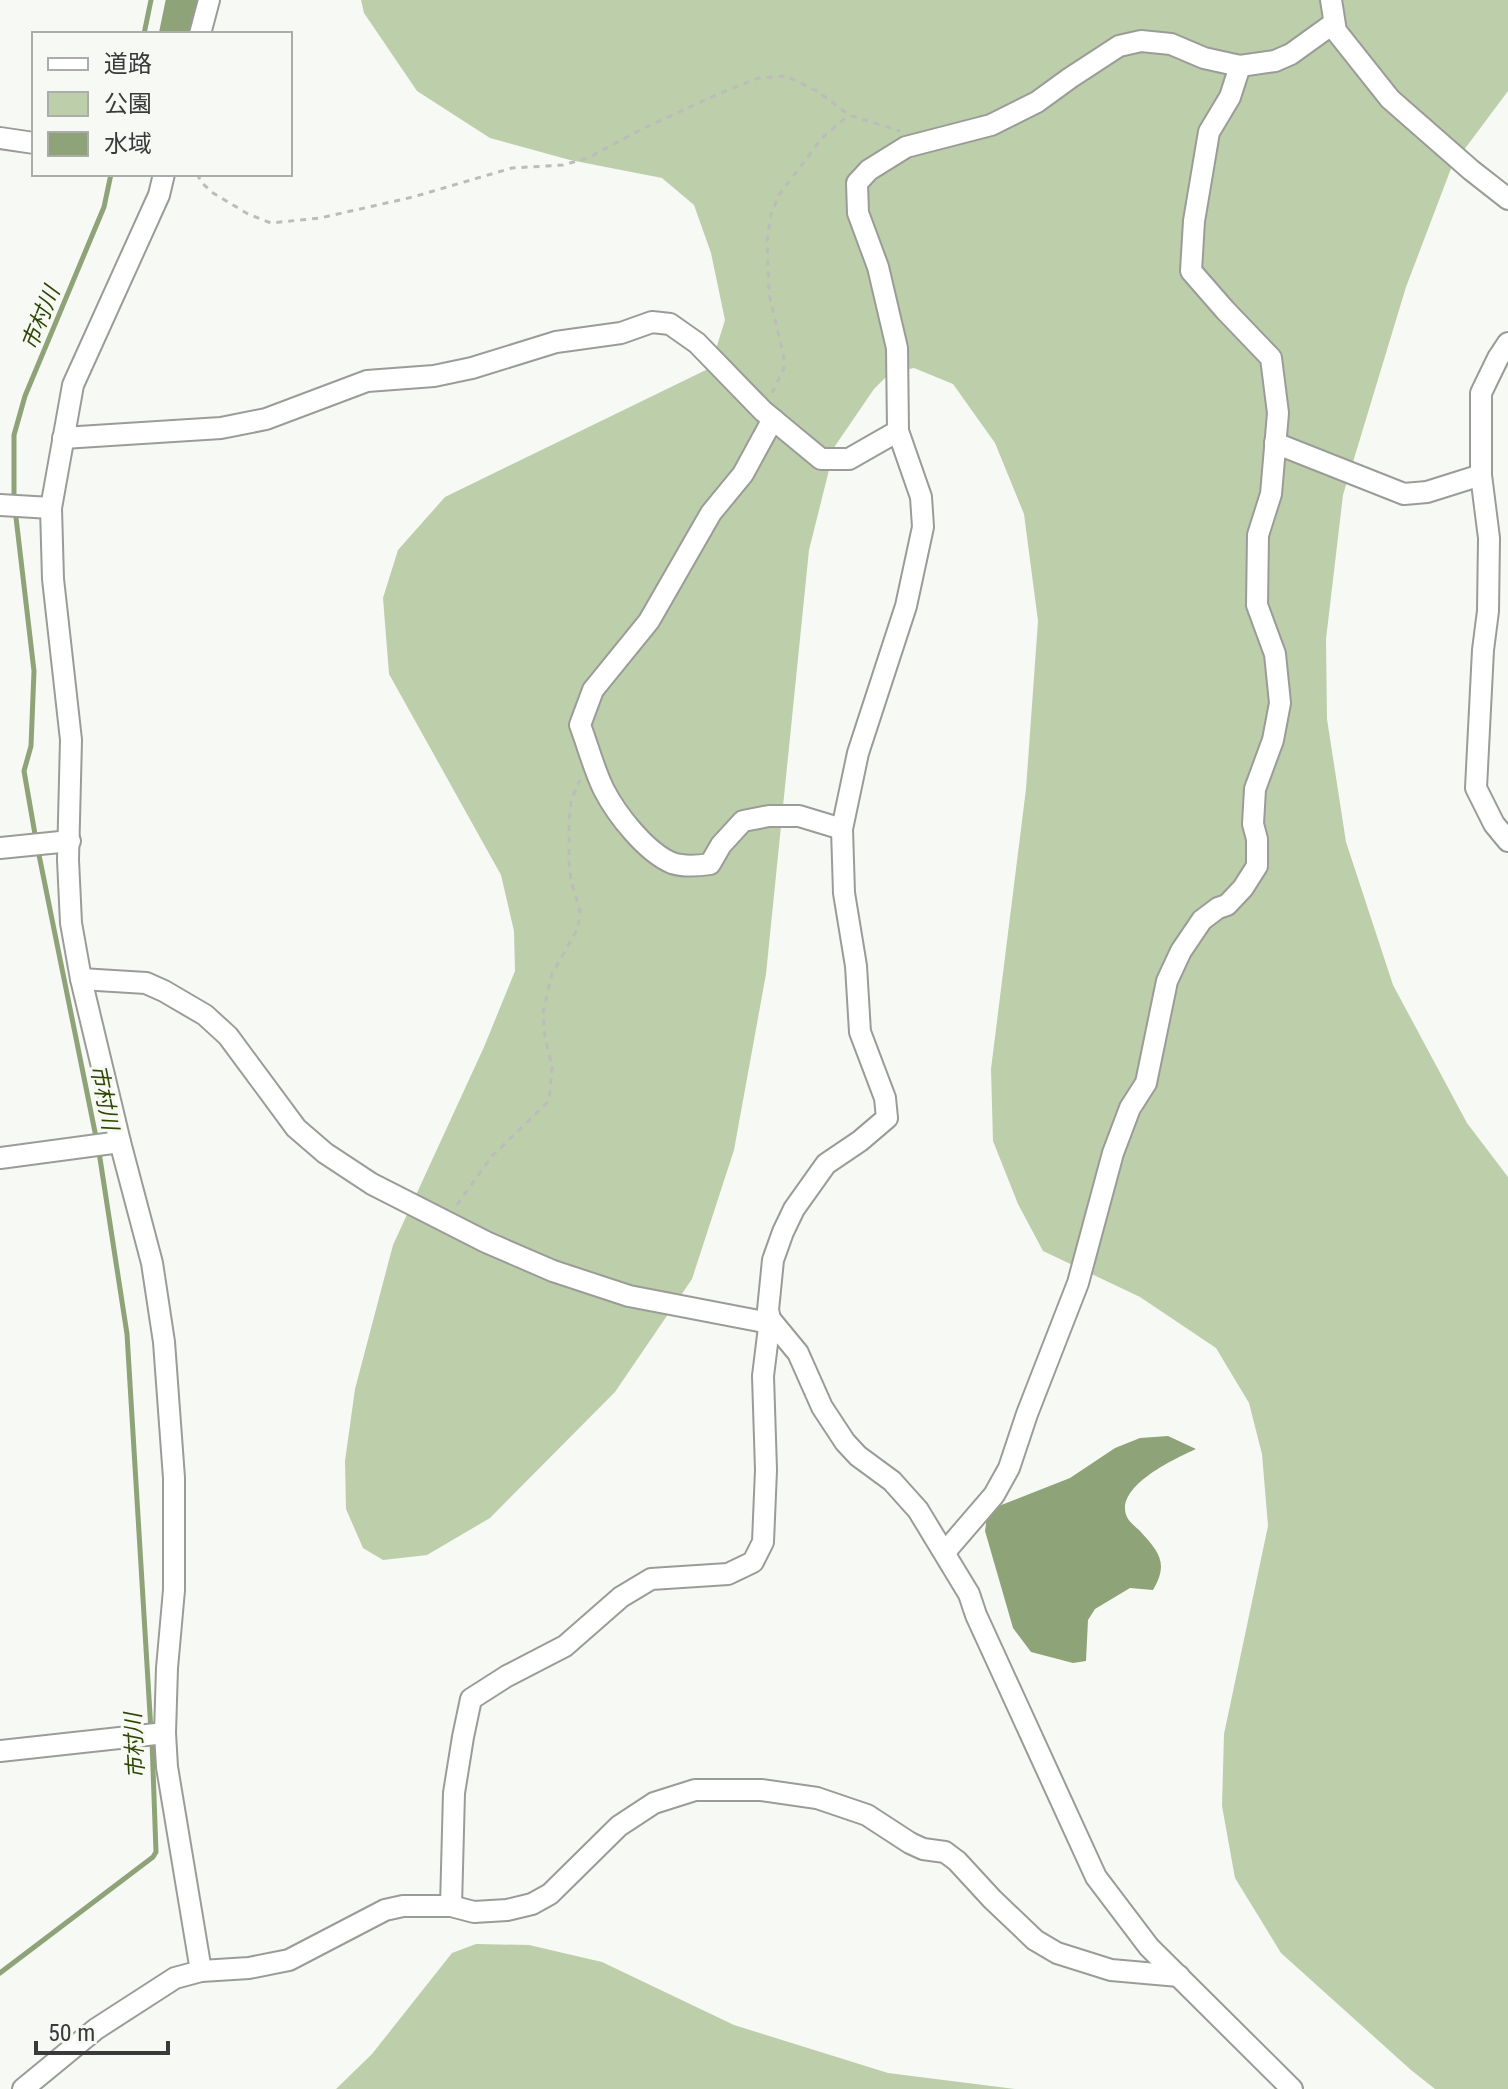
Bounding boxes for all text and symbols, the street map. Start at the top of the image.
legend [32,32,292,176]
text: 道路 [104,50,152,78]
text: 公園 [104,90,152,118]
text: 水域 [104,130,152,158]
water label: 市村川 [17,281,65,353]
water label: 市村川 [86,1062,123,1134]
water label: 市村川 [120,1710,149,1780]
scale bar [36,2005,168,2055]
text: 50 m [48,2019,95,2047]

